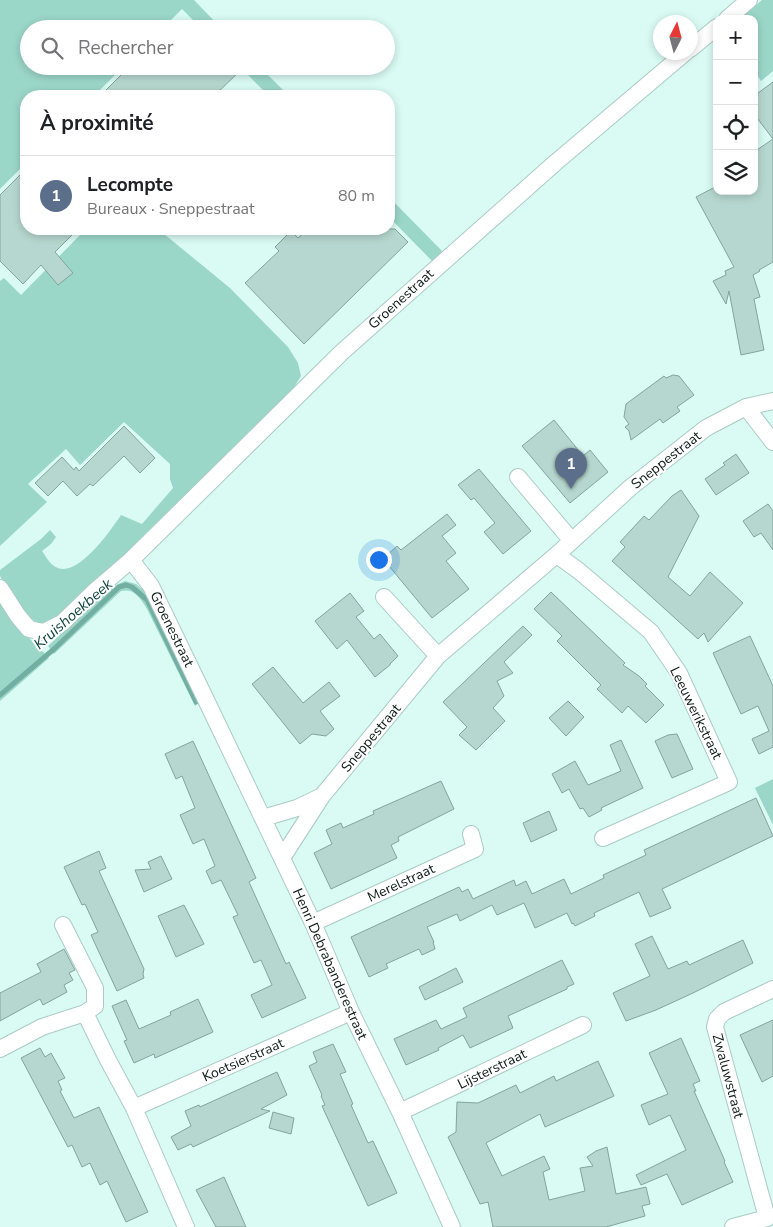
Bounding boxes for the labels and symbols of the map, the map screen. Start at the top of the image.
north arrow [653,15,698,60]
street label: Groenestraat [364,264,438,333]
street label: Sneppestraat [627,427,705,493]
pin: 1 [555,448,587,489]
your location [366,547,392,573]
water label: Kruishoekbeek [29,574,117,654]
street label: Groenestraat [145,588,199,670]
street label: Leeuwerikstraat [665,664,727,763]
street label: Sneppestraat [337,700,405,776]
street label: Merelstraat [364,859,438,907]
street label: Henri Debrabanderestraat [288,885,372,1043]
street label: Zwaluwstraat [708,1032,748,1120]
street label: Koetsierstraat [199,1034,287,1086]
street label: Lijsterstraat [454,1044,530,1094]

